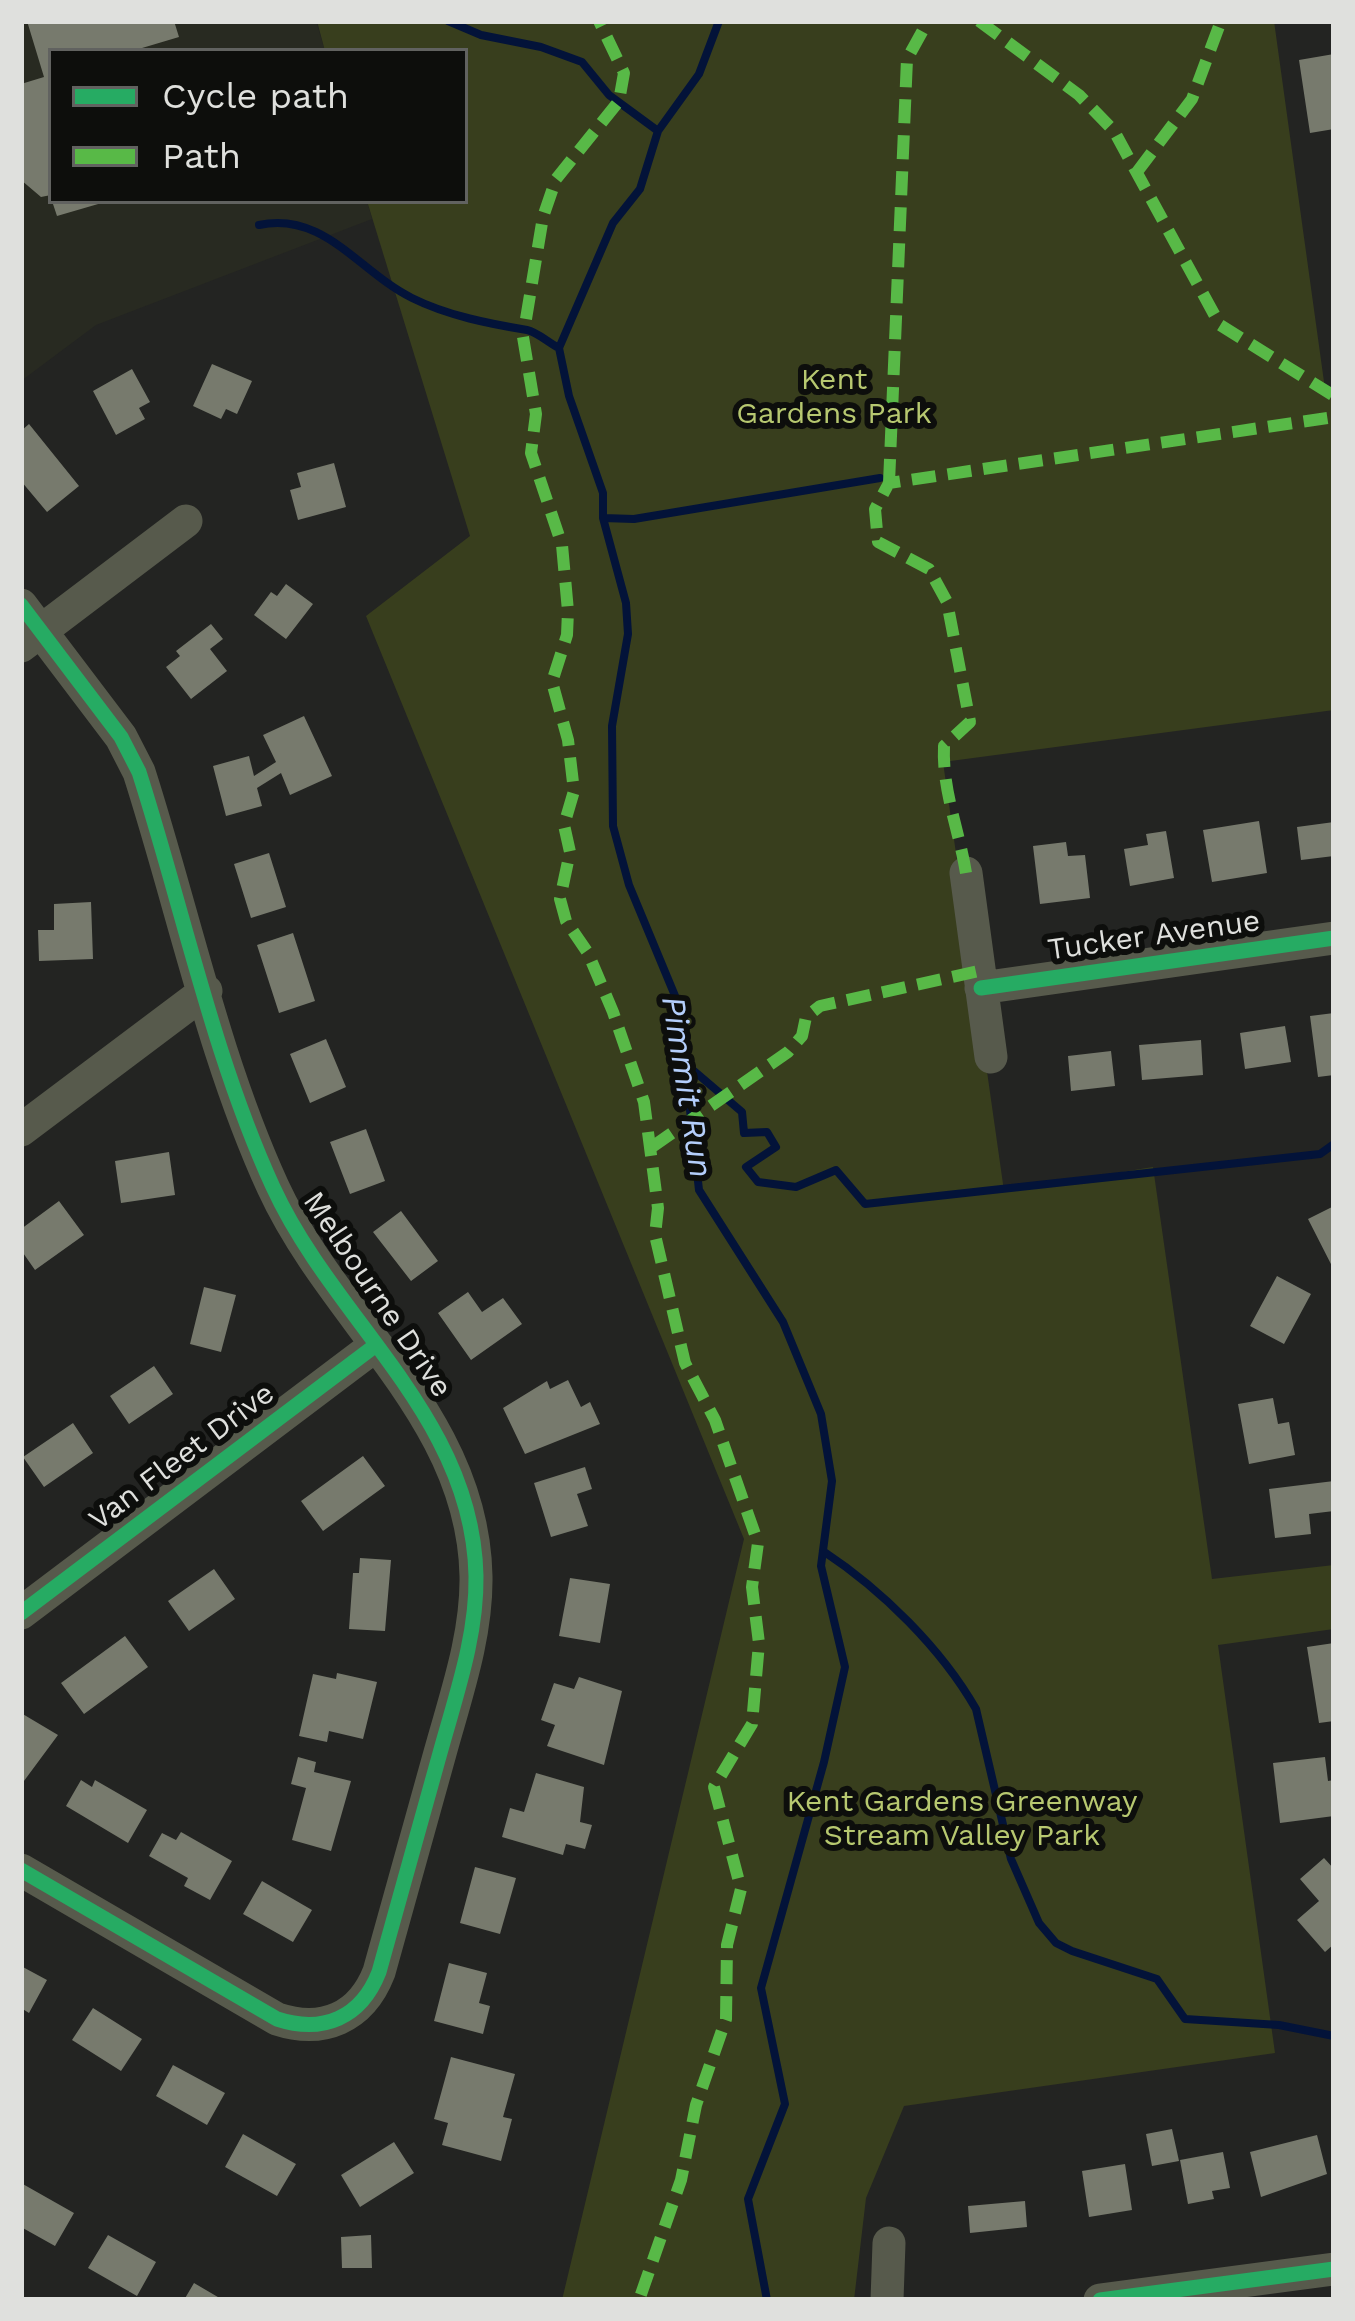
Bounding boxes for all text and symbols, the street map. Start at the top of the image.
legend [48,48,468,204]
text: Cycle path [162,75,349,117]
text: Path [162,135,241,177]
park label: Kent Gardens Park [736,362,932,433]
street label: Tucker Avenue [1046,903,1262,969]
water label: Pimmit Run [652,993,720,1181]
street label: Melbourne Drive [295,1185,459,1405]
street label: Van Fleet Drive [82,1376,282,1538]
park label: Kent Gardens Greenway Stream Valley Park [787,1784,1137,1854]

